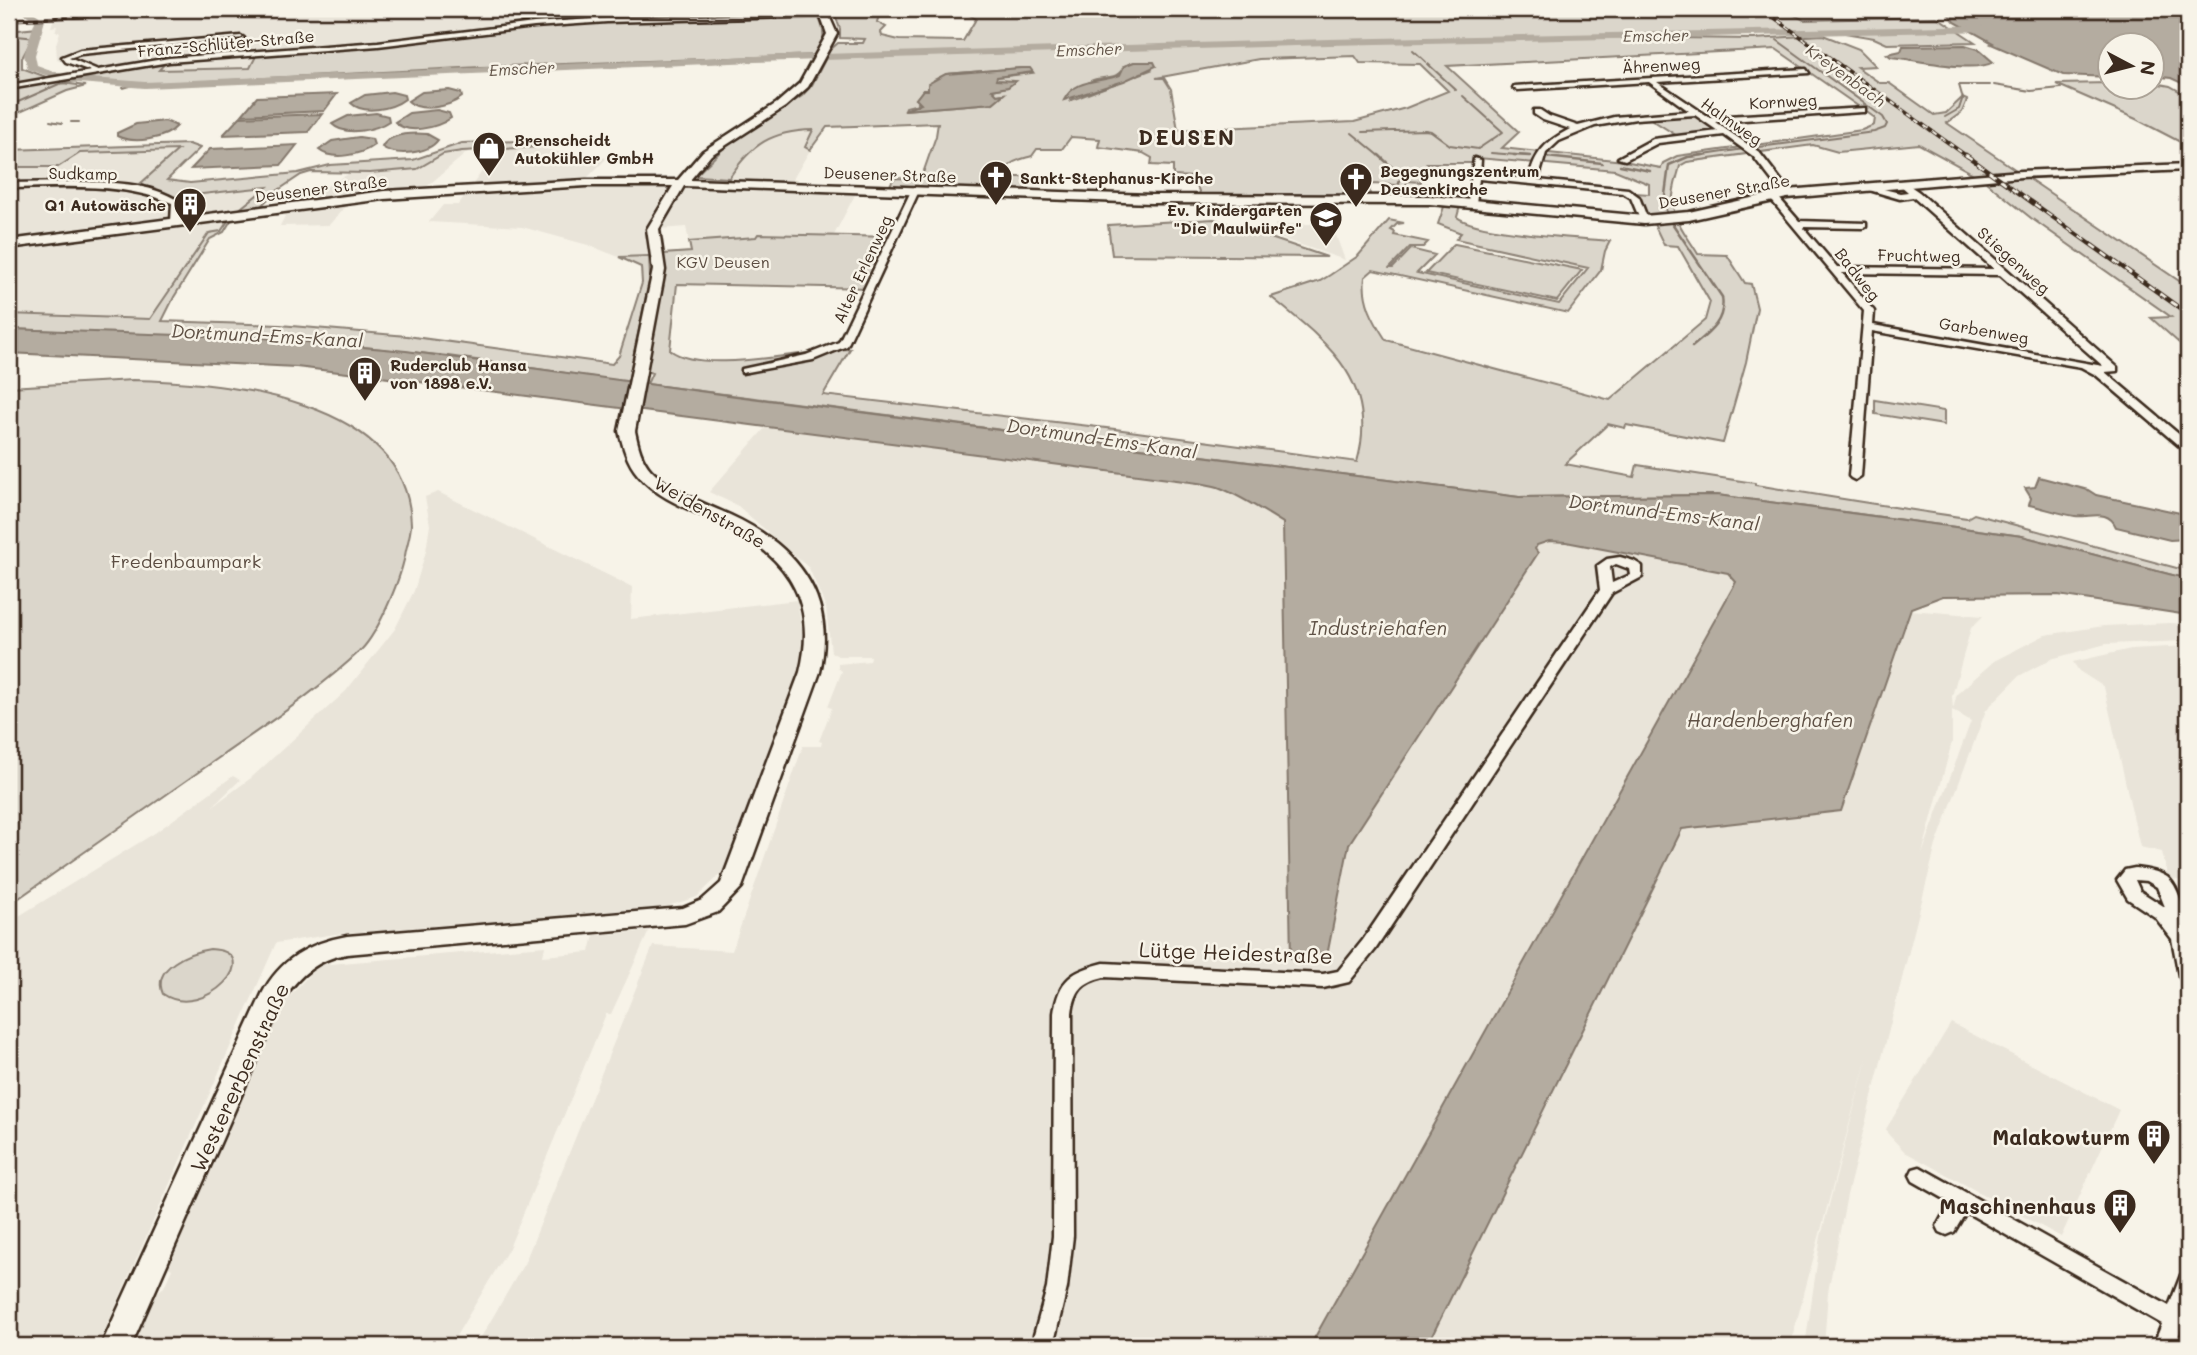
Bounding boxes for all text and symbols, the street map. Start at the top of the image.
water label: Emscher [1623,24,1689,46]
street label: Franz-Schlüter-Straße [137,25,315,61]
north arrow [2096,32,2166,102]
water label: Emscher [1056,37,1122,61]
water label: Kreyenbach [1802,39,1890,111]
street label: Ährenweg [1621,52,1701,78]
water label: Emscher [488,56,556,80]
text: N [2135,59,2162,77]
street label: Kornweg [1749,89,1817,113]
street label: Halmweg [1697,92,1767,150]
district label: DEUSEN [1138,123,1236,150]
shop icon: Brenscheidt Autokühler GmbH [470,129,508,178]
place label: Brenscheidt Autokühler GmbH [514,129,654,168]
church icon: Sankt-Stephanus-Kirche [977,158,1015,207]
church icon: Begegnungszentrum Deusenkirche [1337,160,1375,209]
place label: Begegnungszentrum Deusenkirche [1380,160,1539,199]
street label: Deusener Straße [823,161,957,187]
street label: Sudkamp [48,162,118,184]
place label: Sankt-Stephanus-Kirche [1020,167,1213,188]
street label: Deusener Straße [254,169,388,207]
street label: Deusener Straße [1657,169,1791,213]
building icon: Q1 Autowäsche [171,185,209,234]
place label: Q1 Autowäsche [45,194,166,215]
place label: Ev. Kindergarten "Die Maulwürfe" [1167,199,1302,238]
school or university icon: Ev. Kindergarten "Die Maulwürfe" [1307,199,1345,248]
street label: Alter Erlenweg [828,212,896,326]
street label: Stiegenweg [1973,222,2055,298]
street label: Badweg [1831,243,1885,305]
street label: Fruchtweg [1877,244,1961,266]
park label: KGV Deusen [676,251,770,272]
street label: Garbenweg [1938,312,2030,348]
water label: Dortmund-Ems-Kanal [170,317,364,353]
building icon: Ruderclub Hansa von 1898 e.V. [346,354,384,403]
place label: Ruderclub Hansa von 1898 e.V. [390,354,527,393]
water label: Dortmund-Ems-Kanal [1005,412,1199,464]
street label: Weidenstraße [650,470,770,554]
water label: Dortmund-Ems-Kanal [1567,488,1761,536]
park label: Fredenbaumpark [111,549,261,573]
water label: Industriehafen [1309,615,1447,640]
water label: Hardenberghafen [1687,707,1853,732]
street label: Lütge Heidestraße [1139,935,1333,969]
street label: Westererbenstraße [183,978,295,1176]
building icon: Malakowturm [2135,1117,2173,1166]
place label: Malakowturm [1992,1123,2130,1150]
building icon: Maschinenhaus [2101,1186,2139,1235]
place label: Maschinenhaus [1939,1192,2096,1219]

